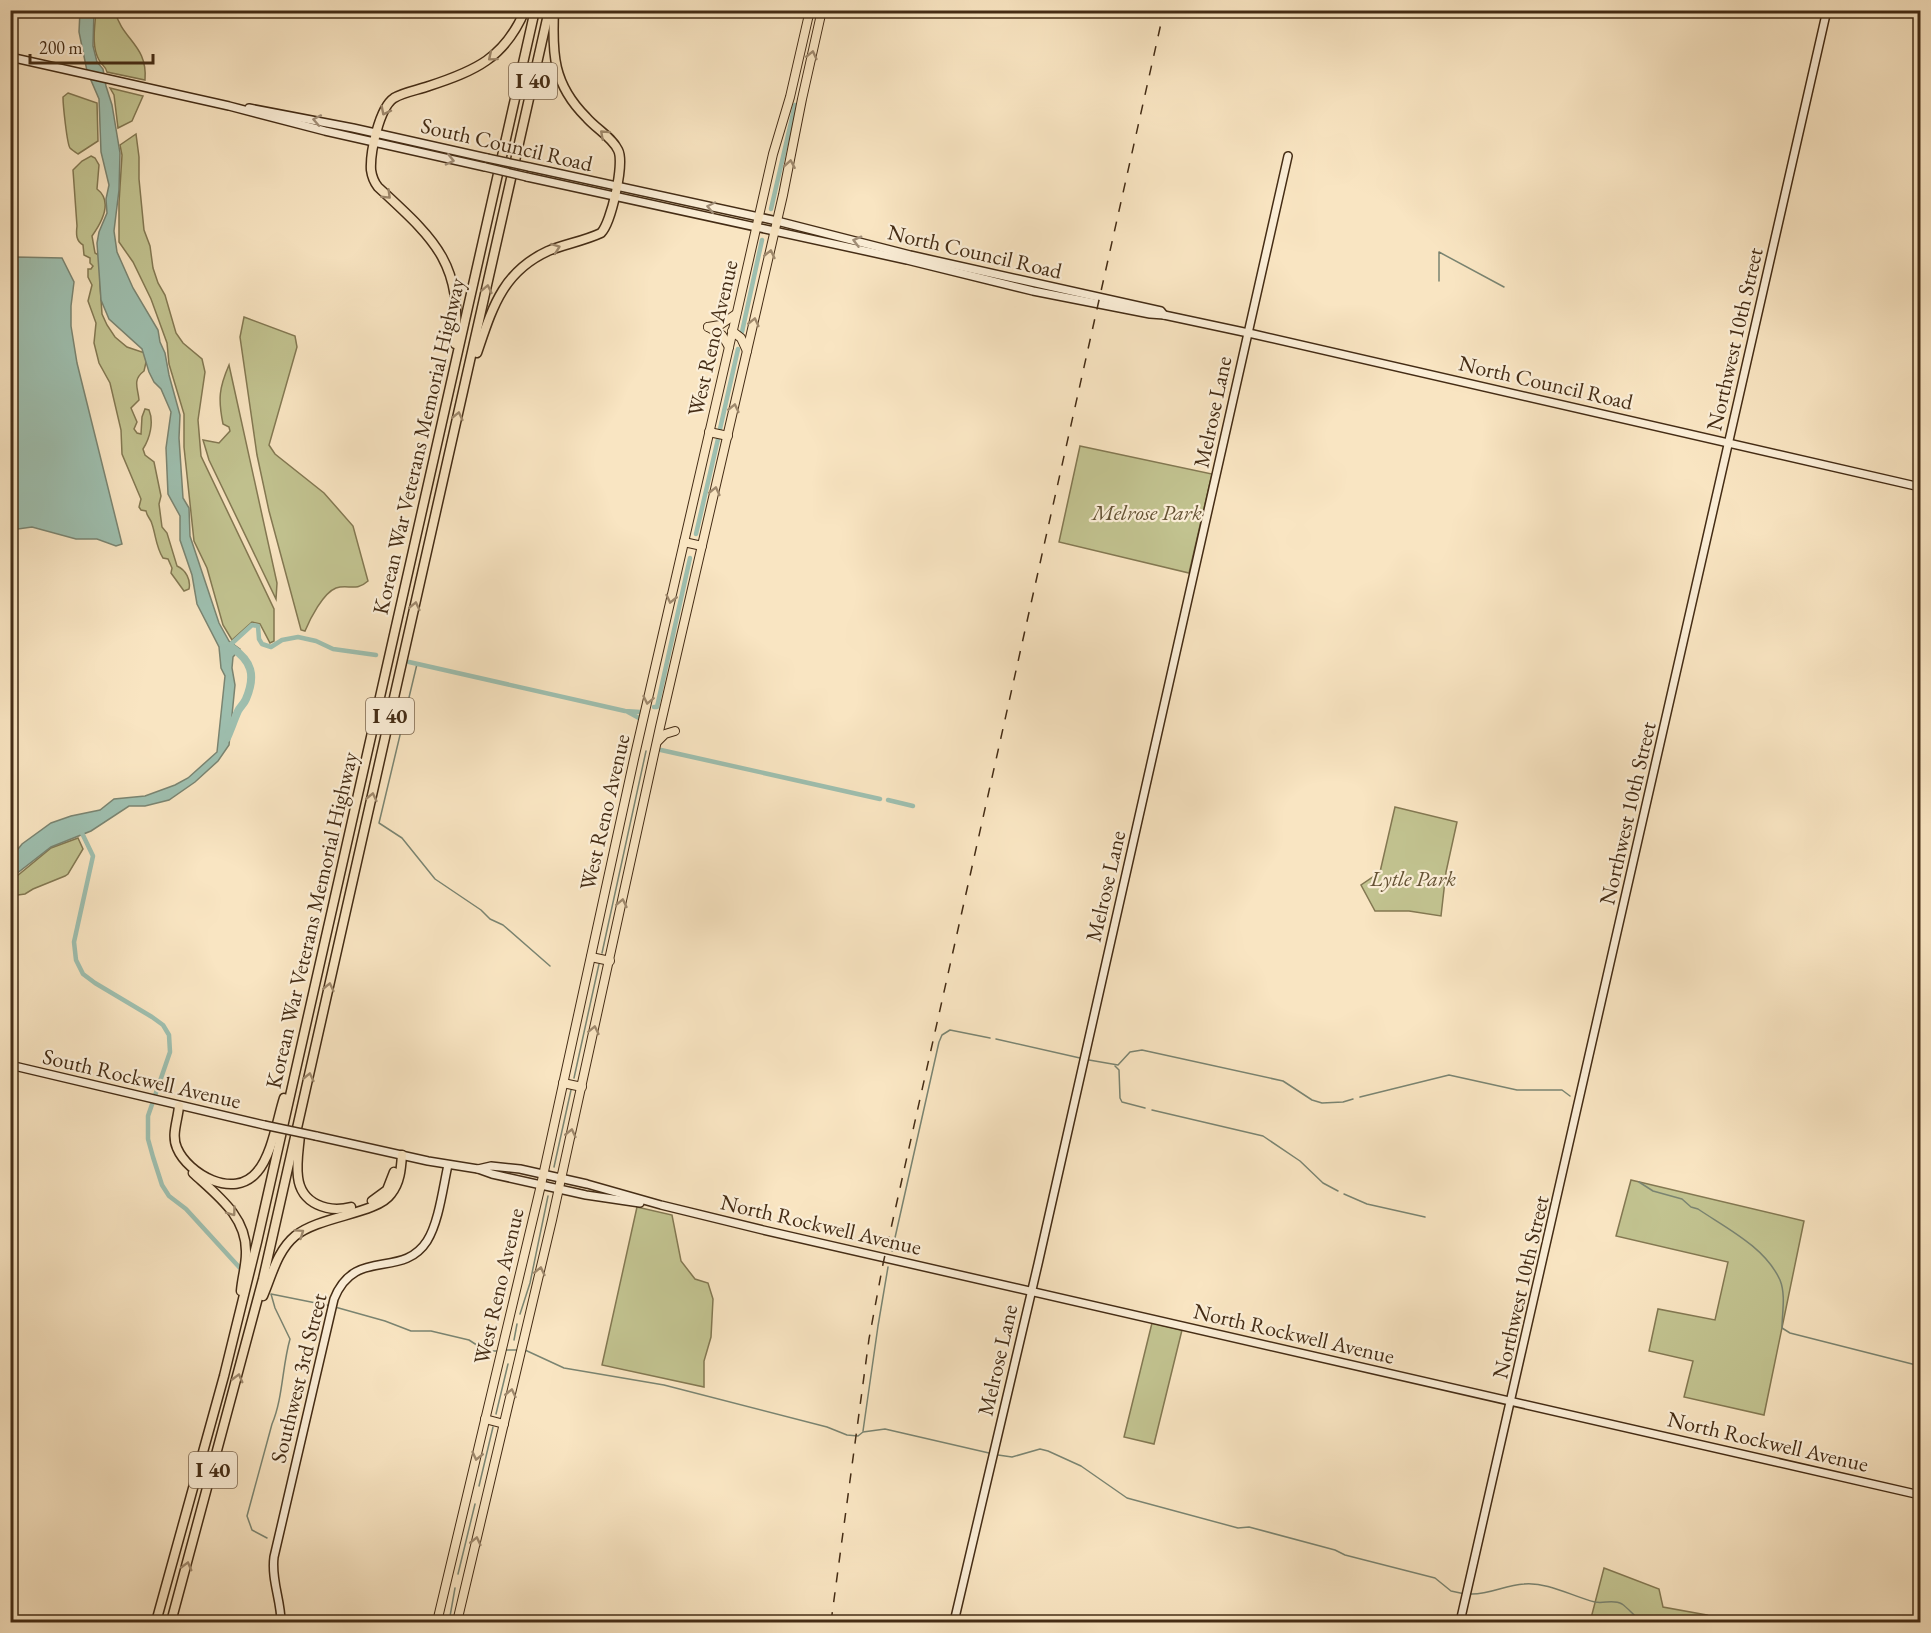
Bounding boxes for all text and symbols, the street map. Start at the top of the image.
scale bar [30,27,153,65]
text: 200 m [39,36,83,59]
one-way arrow [488,50,499,61]
one-way arrow [805,50,818,60]
road number: I 40 [509,63,557,99]
one-way arrow [381,104,392,115]
street label: South Council Road [418,111,596,179]
one-way arrow [312,114,322,127]
one-way arrow [600,130,611,141]
one-way arrow [445,152,455,165]
one-way arrow [783,159,795,169]
one-way arrow [381,188,391,199]
one-way arrow [706,201,716,214]
street label: North Council Road [885,217,1066,286]
one-way arrow [852,236,863,248]
one-way arrow [550,243,561,256]
street label: Northwest 10th Street [1699,245,1770,433]
one-way arrow [762,250,775,260]
street label: West Reno Avenue [680,257,745,419]
street label: Korean War Veterans Memorial Highway [366,275,471,617]
one-way arrow [479,284,492,294]
one-way arrow [747,317,760,327]
street label: North Council Road [1456,348,1637,417]
street label: Melrose Lane [1187,353,1239,471]
one-way arrow [727,403,740,413]
one-way arrow [451,412,464,422]
one-way arrow [708,486,721,496]
park label: Melrose Park [1090,498,1202,527]
one-way arrow [665,594,678,604]
one-way arrow [408,602,421,612]
one-way arrow [642,695,655,705]
road number: I 40 [366,698,414,734]
street label: Northwest 10th Street [1592,719,1663,907]
street label: West Reno Avenue [572,731,637,893]
street label: Korean War Veterans Memorial Highway [259,749,364,1091]
one-way arrow [365,792,378,802]
street label: Melrose Lane [1079,827,1132,945]
park label: Lytle Park [1369,864,1456,893]
one-way arrow [615,899,628,909]
one-way arrow [322,982,335,992]
one-way arrow [587,1026,600,1036]
street label: South Rockwell Avenue [40,1042,244,1115]
one-way arrow [302,1072,315,1082]
one-way arrow [564,1128,577,1138]
street label: North Rockwell Avenue [718,1187,925,1262]
street label: Northwest 10th Street [1485,1193,1556,1381]
street label: West Reno Avenue [466,1205,531,1367]
one-way arrow [225,1206,236,1217]
one-way arrow [294,1229,305,1240]
one-way arrow [533,1266,546,1276]
street label: Southwest 3rd Street [263,1290,334,1466]
street label: North Rockwell Avenue [1191,1296,1398,1371]
street label: Melrose Lane [971,1301,1024,1419]
one-way arrow [231,1373,243,1384]
one-way arrow [504,1389,517,1399]
street label: North Rockwell Avenue [1665,1404,1872,1479]
one-way arrow [471,1451,484,1461]
road number: I 40 [189,1452,237,1488]
one-way arrow [469,1536,482,1546]
one-way arrow [179,1561,192,1571]

